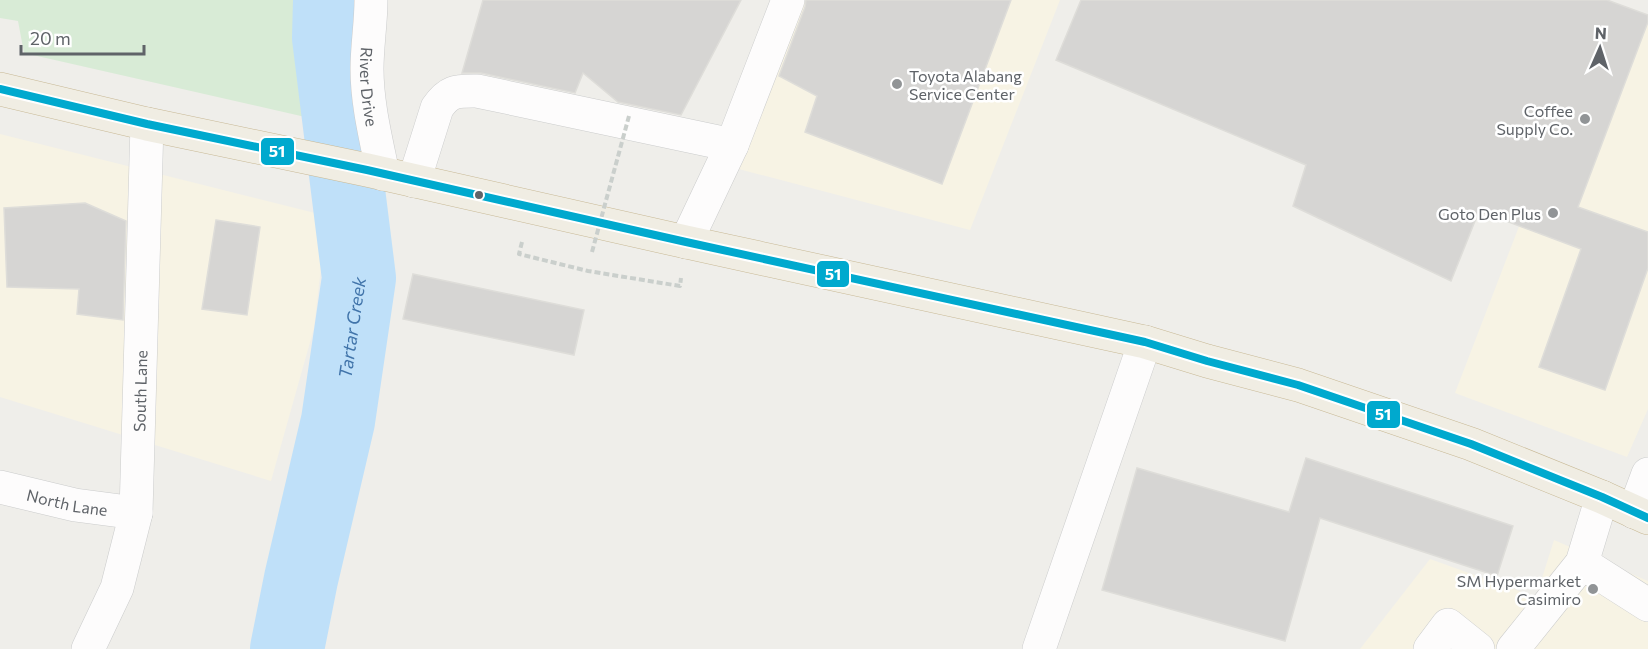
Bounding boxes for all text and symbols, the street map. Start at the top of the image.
scale bar [21,18,144,56]
north arrow [1570,18,1630,78]
text: N [1594,23,1607,42]
text: 20 m [30,27,71,49]
street label: River Drive [357,47,383,128]
place label: Toyota Alabang Service Center [909,66,1022,103]
marker: Toyota Alabang Service Center [890,77,904,91]
place label: Coffee Supply Co. [1496,101,1573,138]
marker: Coffee Supply Co. [1578,112,1592,126]
line badge: 51 [260,137,295,166]
text: 51 [269,141,285,160]
unlabelled marker [473,189,485,201]
place label: Goto Den Plus [1438,204,1541,223]
marker: Goto Den Plus [1546,206,1560,220]
line badge: 51 [816,260,850,288]
text: 51 [825,264,841,283]
water label: Tartar Creek [333,274,370,380]
street label: South Lane [129,350,150,432]
line badge: 51 [1366,400,1401,429]
text: 51 [1375,404,1391,423]
street label: North Lane [25,484,109,519]
place label: SM Hypermarket Casimiro [1457,571,1581,608]
marker: SM Hypermarket Casimiro [1586,582,1600,596]

